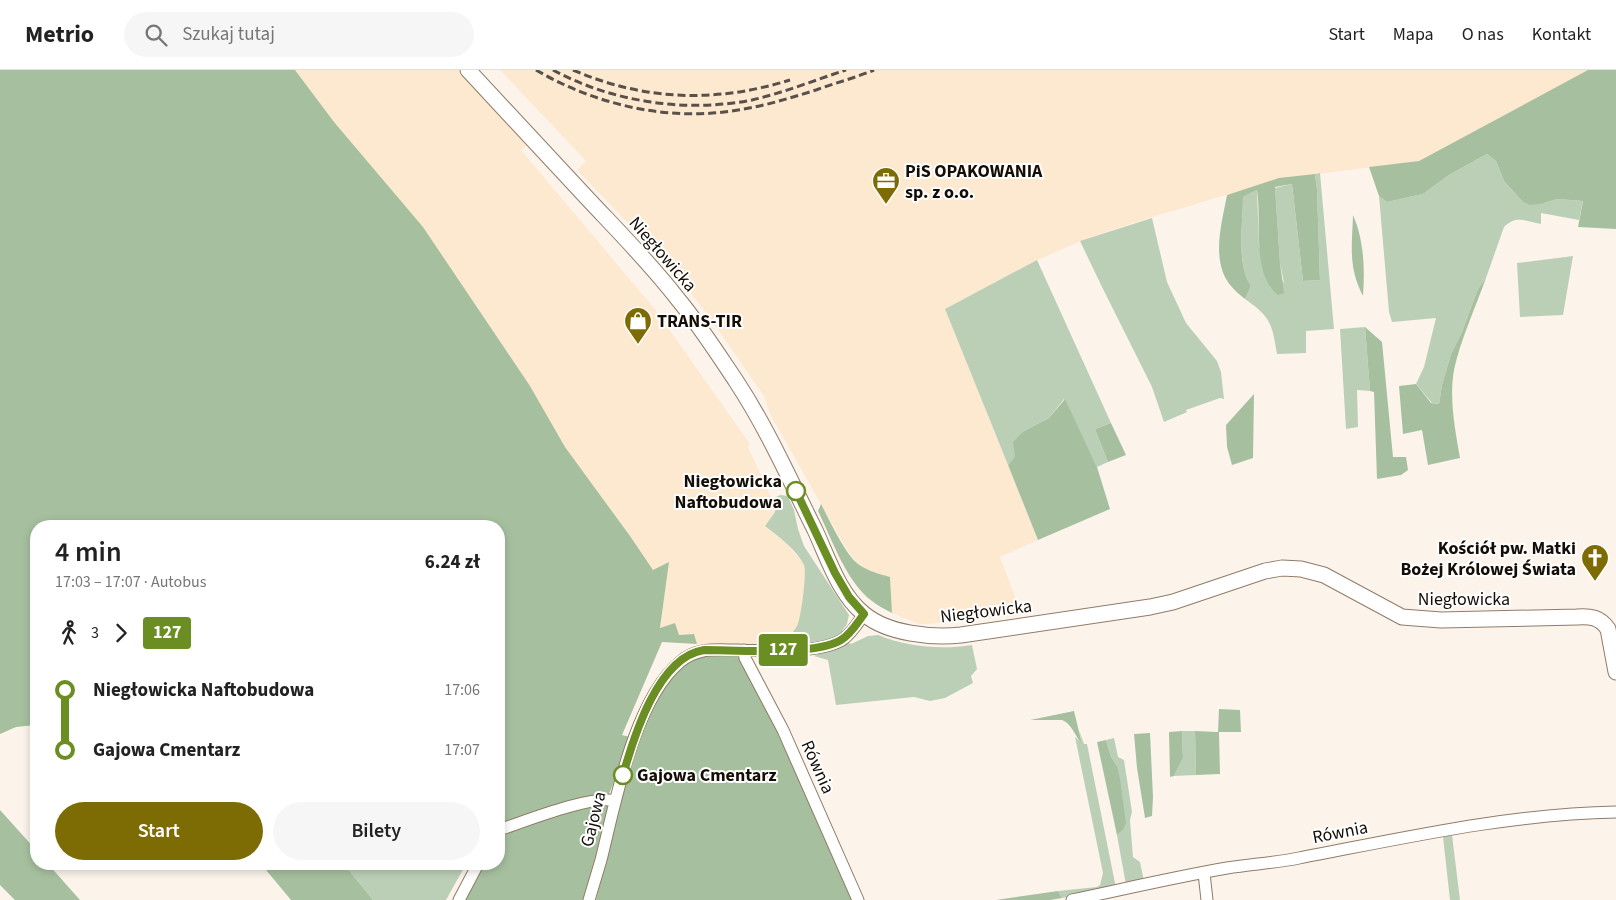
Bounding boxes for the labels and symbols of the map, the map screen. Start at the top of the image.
place label: PiS OPAKOWANIA sp. z o.o. [905,159,1043,205]
office icon: PiS OPAKOWANIA sp. z o.o. [871,166,901,205]
street label: Niegłowicka [623,211,702,297]
shop icon: TRANS-TIR [623,306,653,345]
place label: TRANS-TIR [657,309,742,334]
place label: Niegłowicka Naftobudowa [675,469,782,515]
marker: Niegłowicka Naftobudowa [786,481,806,501]
place label: Kościół pw. Matki Bożej Królowej Świata [1400,536,1576,582]
church icon: Kościół pw. Matki Bożej Królowej Świata [1580,543,1610,582]
street label: Niegłowicka [1418,587,1510,612]
street label: Niegłowicka [939,593,1033,630]
line badge: 127 [754,634,812,666]
street label: Równia [795,737,840,798]
place label: Gajowa Cmentarz [637,763,777,788]
marker: Gajowa Cmentarz [613,765,633,785]
street label: Gajowa [575,789,612,849]
street label: Równia [1310,815,1370,850]

